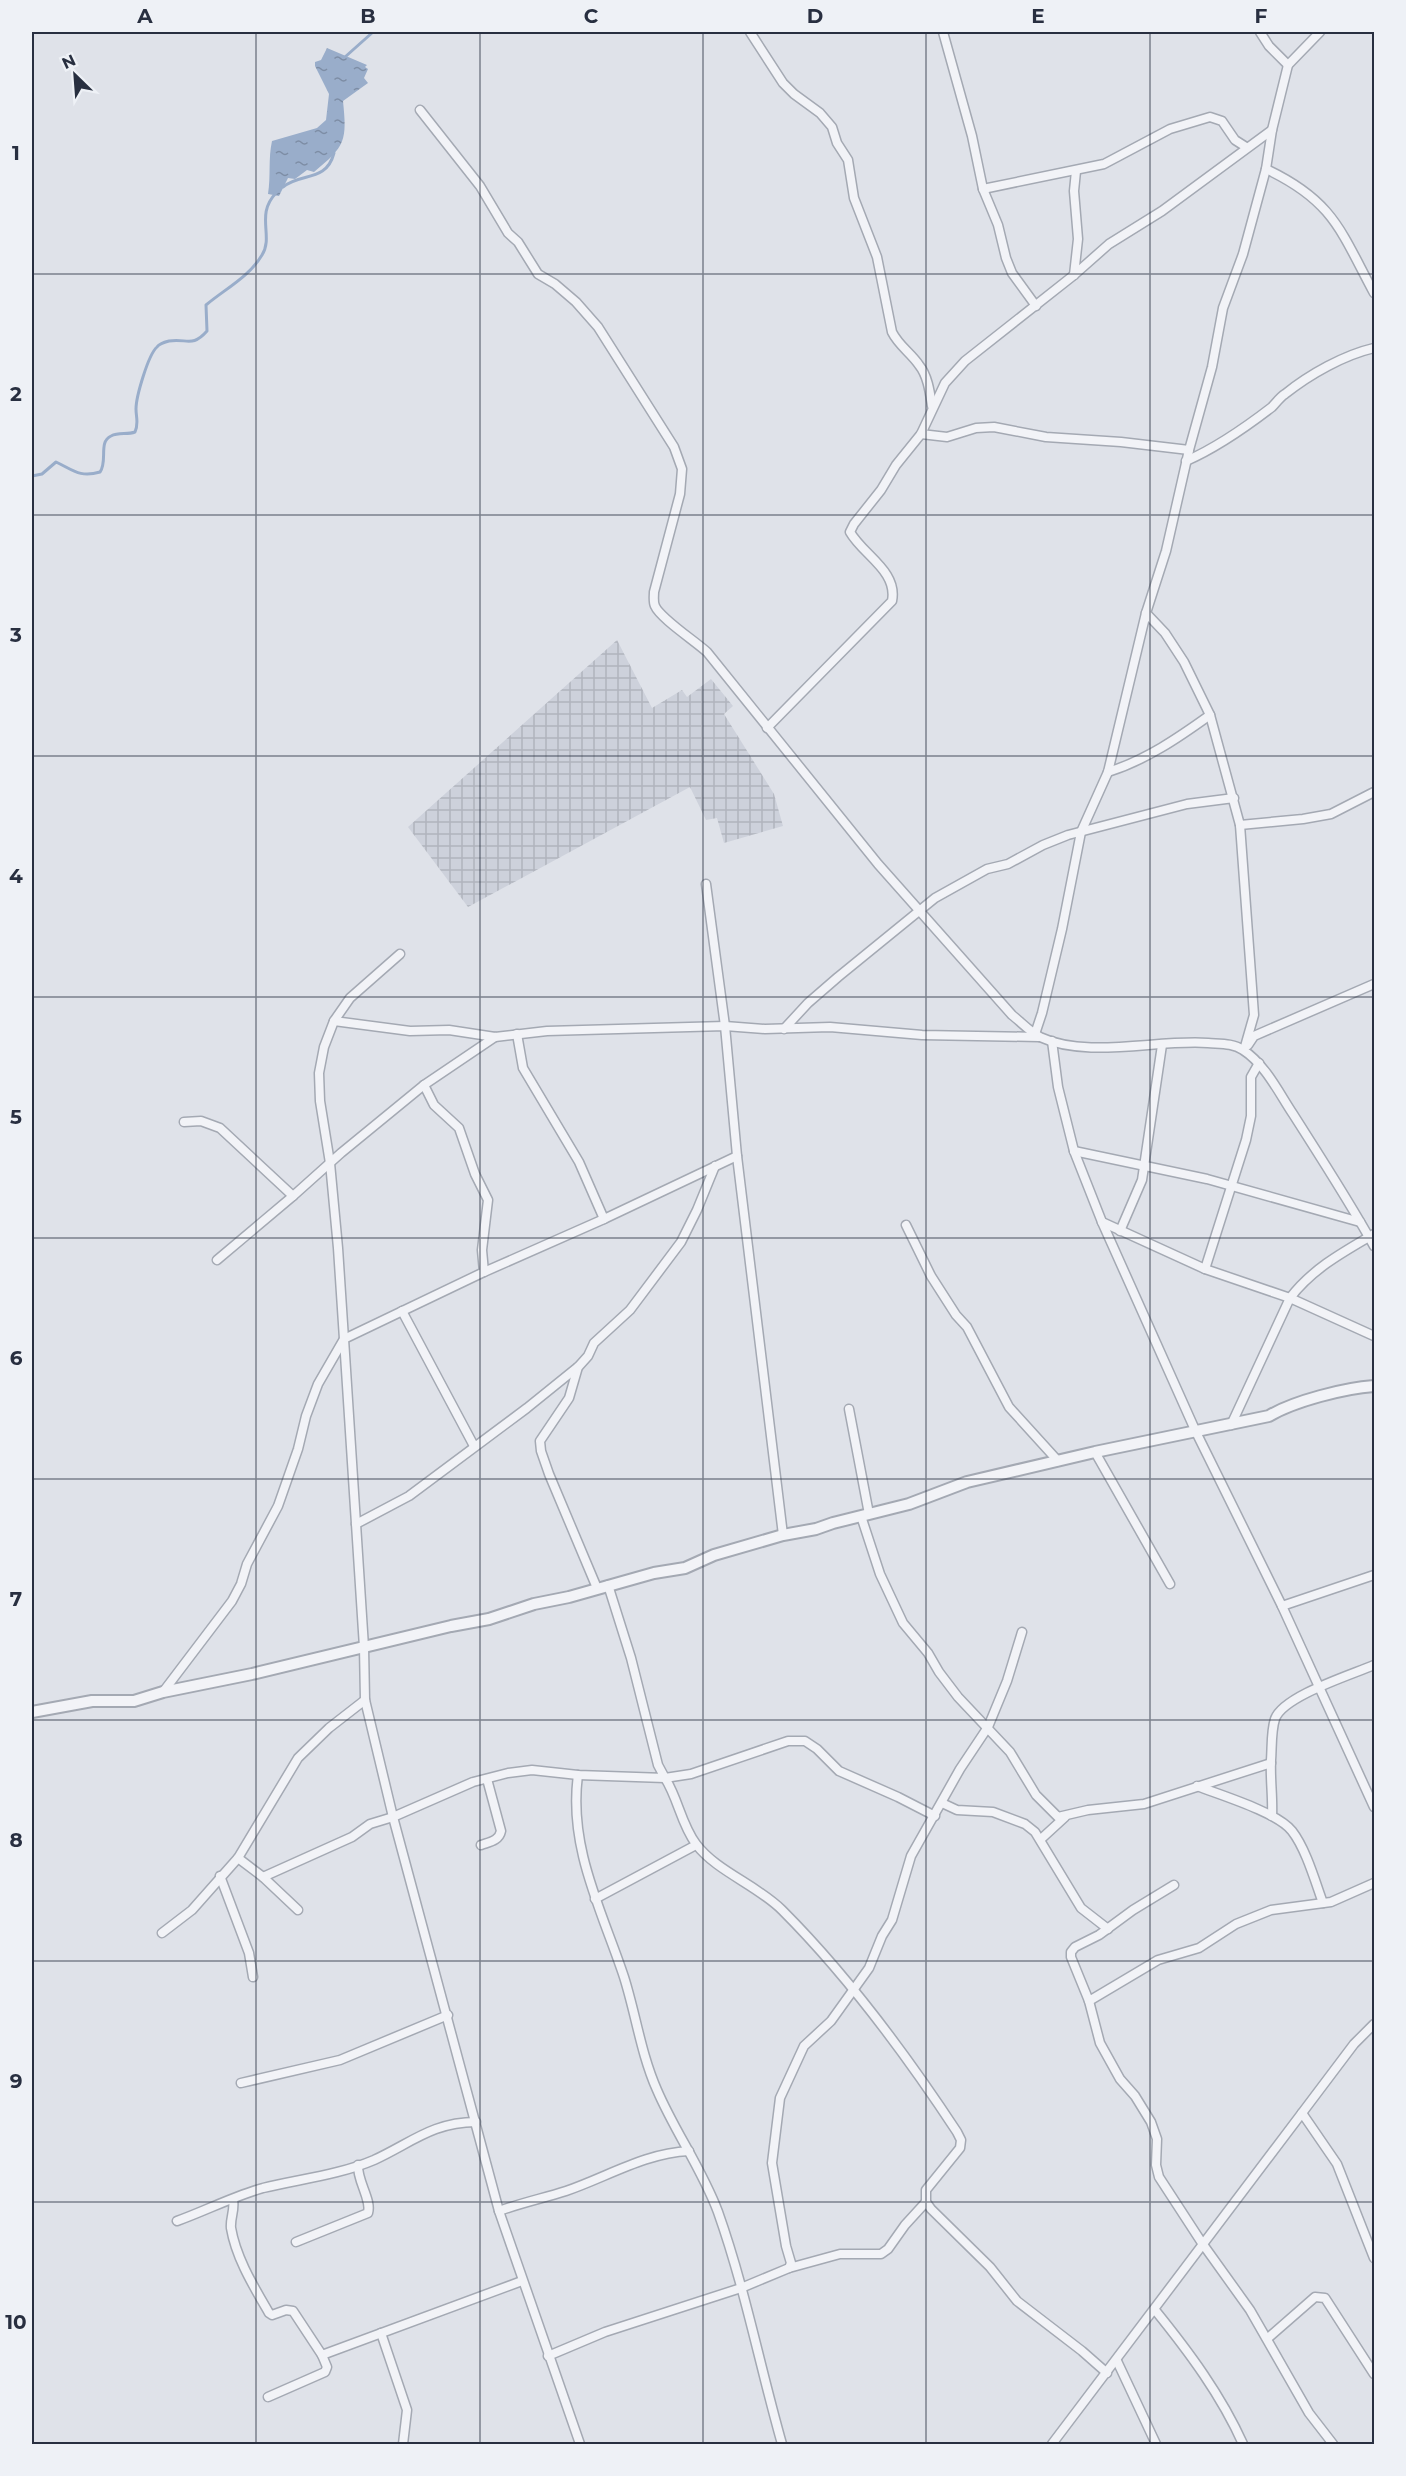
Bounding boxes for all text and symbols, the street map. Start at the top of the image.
text: A [136,4,153,28]
text: B [360,4,376,28]
text: C [584,4,599,28]
text: D [807,4,823,28]
text: E [1031,4,1045,28]
text: F [1255,4,1268,28]
north arrow [45,45,105,105]
text: N [59,51,79,73]
text: 1 [12,141,20,165]
text: 2 [10,382,22,406]
text: 3 [9,623,22,647]
text: 4 [9,864,23,888]
text: 5 [10,1105,22,1129]
text: 6 [10,1346,23,1370]
text: 7 [10,1587,22,1611]
text: 8 [9,1828,23,1852]
text: 9 [10,2069,22,2093]
text: 10 [5,2310,27,2334]

